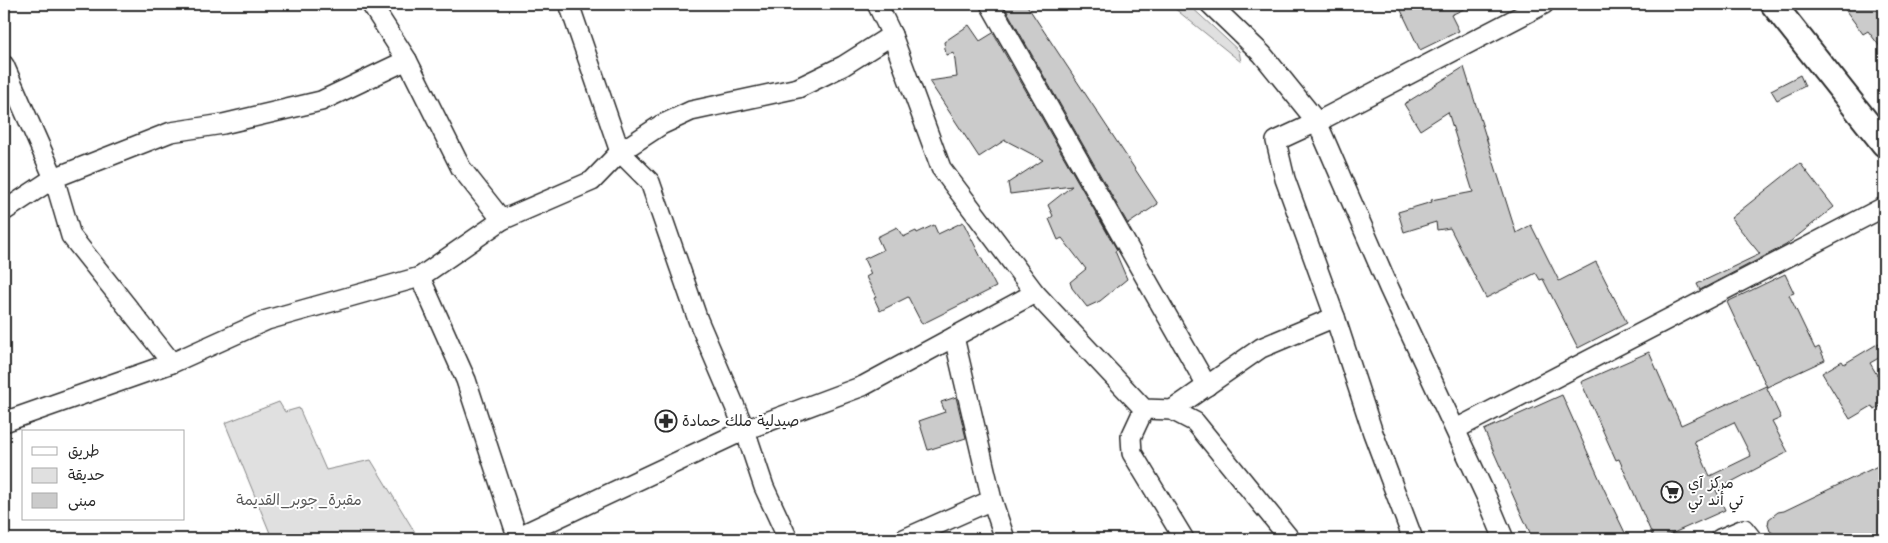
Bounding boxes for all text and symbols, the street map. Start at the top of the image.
pharmacy icon: صيدلية ملك حمادة [654,409,678,433]
place label: صيدلية ملك حمادة [682,411,799,431]
legend [22,430,185,520]
text: طريق [68,441,100,461]
text: حديقة [68,465,105,485]
place label: مركز آي تي أند تي [1688,473,1744,513]
supermarket icon: مركز آي تي أند تي [1660,480,1684,504]
park label: مقبرة_جوبر_القديمة [236,490,362,510]
text: مبنى [68,491,96,511]

